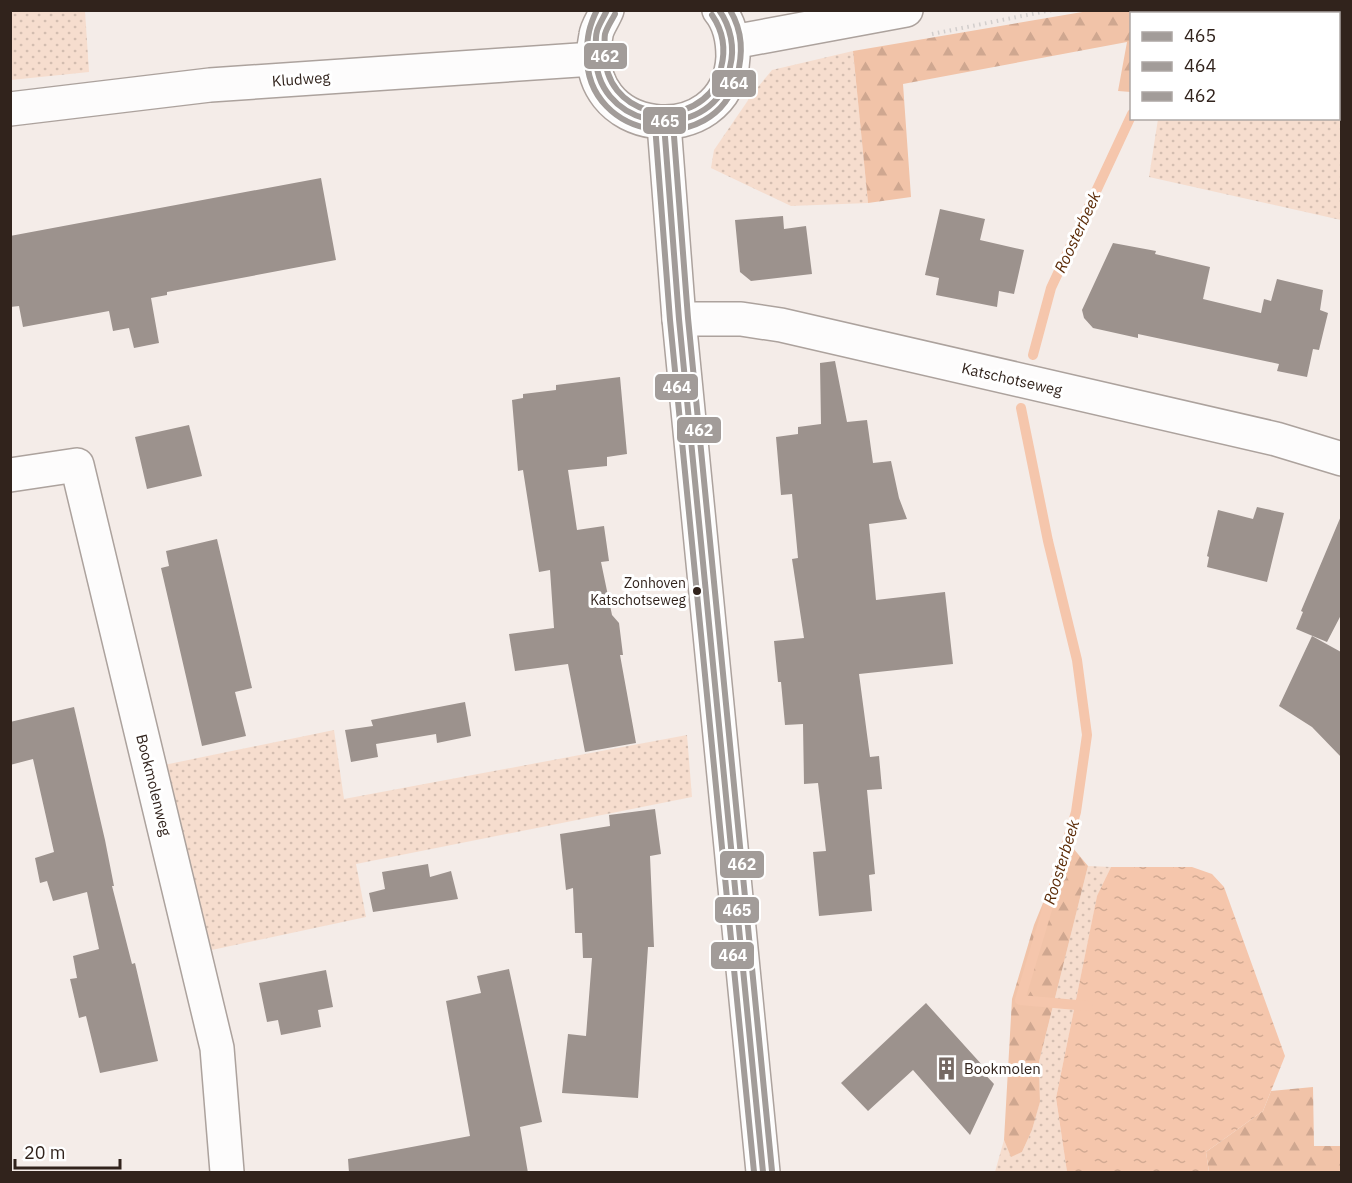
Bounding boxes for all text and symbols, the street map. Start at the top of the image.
legend [1130,12,1340,120]
text: 465 [1184,24,1216,47]
line badge: 462 [583,42,628,70]
text: 462 [591,46,619,66]
text: 464 [1184,54,1217,77]
street label: Kludweg [271,67,331,91]
line badge: 464 [711,69,757,98]
text: 464 [720,73,749,93]
text: 462 [1184,84,1216,107]
line badge: 465 [642,106,687,135]
text: 465 [651,111,680,131]
water label: Roosterbeek [1050,188,1105,276]
street label: Katschotseweg [960,358,1064,400]
line badge: 464 [654,373,699,401]
text: 464 [663,377,692,397]
line badge: 462 [676,416,722,444]
text: 462 [685,420,713,440]
place label: Zonhoven Katschotseweg [590,574,687,609]
marker: Zonhoven Katschotseweg [691,585,703,597]
street label: Bookmolenweg [132,732,176,838]
water label: Roosterbeek [1039,817,1084,907]
line badge: 462 [719,850,765,879]
text: 462 [728,854,756,874]
line badge: 465 [714,896,760,924]
text: 465 [723,900,752,920]
line badge: 464 [710,941,755,970]
text: 464 [719,945,748,965]
building icon: Bookmolen [933,1055,959,1081]
place label: Bookmolen [964,1059,1041,1078]
scale bar [15,1132,120,1170]
text: 20 m [24,1141,66,1164]

